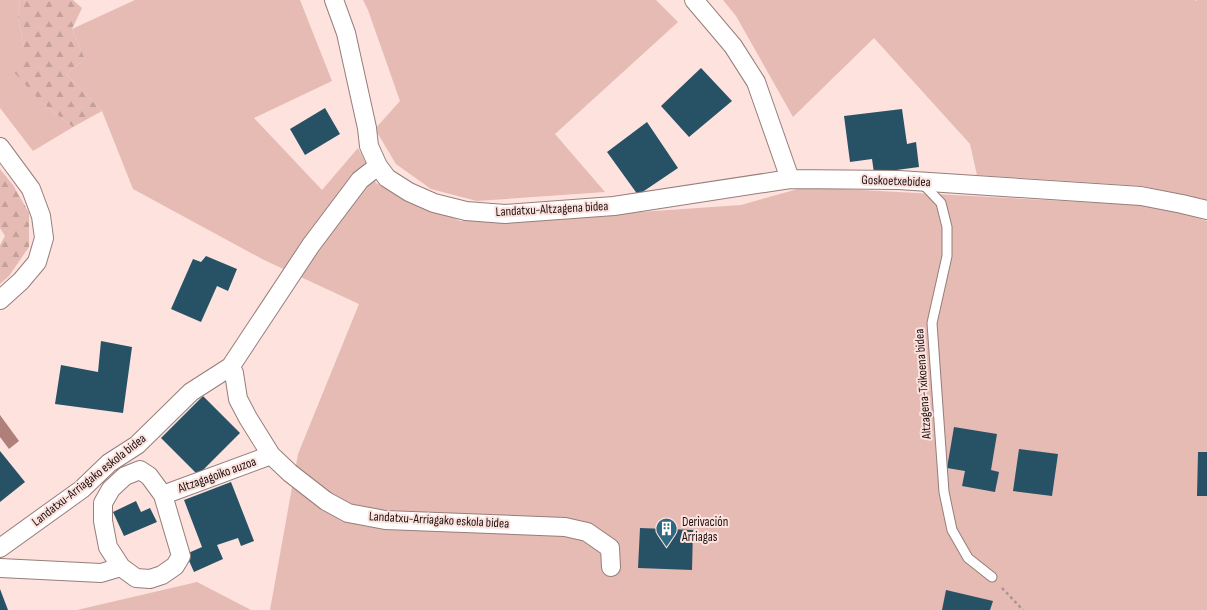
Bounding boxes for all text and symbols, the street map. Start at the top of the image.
street label: Goskoetxebidea [861,172,931,190]
street label: Landatxu-Altzagena bidea [495,198,609,220]
street label: Altzagena-Txikoena bidea [911,328,935,441]
street label: Landatxu-Arriagako eskola bidea [29,430,149,530]
street label: Altzagagoiko auzoa [175,453,258,497]
street label: Landatxu-Arriagako eskola bidea [368,508,510,532]
place label: Derivación Arriagas [681,514,728,545]
building icon: Derivación Arriagas [653,516,679,549]

